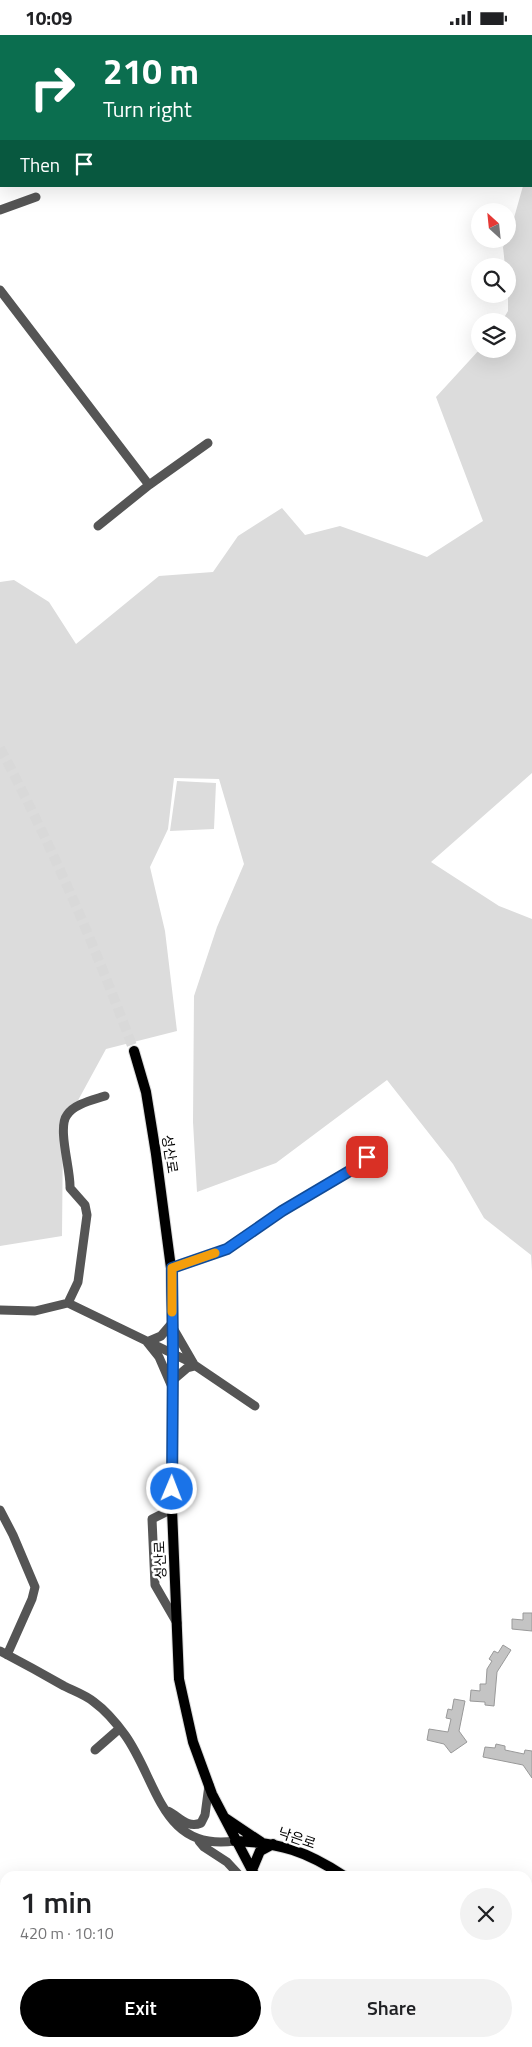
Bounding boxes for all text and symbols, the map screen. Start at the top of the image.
text: 10:09 [25,3,72,32]
text: 210 m [103,44,199,98]
icon: right [20,55,85,120]
text: Turn right [103,92,192,126]
text: Then [20,150,60,179]
icon: arrive [70,150,98,178]
north arrow [471,203,516,247]
map controls [471,203,516,358]
button: search [471,258,516,303]
button: layers [471,313,516,358]
street label: 성산로 [157,1133,184,1175]
pin [346,1136,388,1178]
icon: arrive [353,1143,381,1171]
position arrow [145,1462,197,1514]
street label: 성산로 [148,1540,171,1580]
street label: 낙은로 [275,1821,319,1854]
text: 1 min [20,1879,92,1925]
button: close [460,1888,512,1940]
text: 420 m · 10:10 [20,1921,114,1945]
button: Exit [20,1979,261,2037]
button: Share [271,1979,512,2037]

